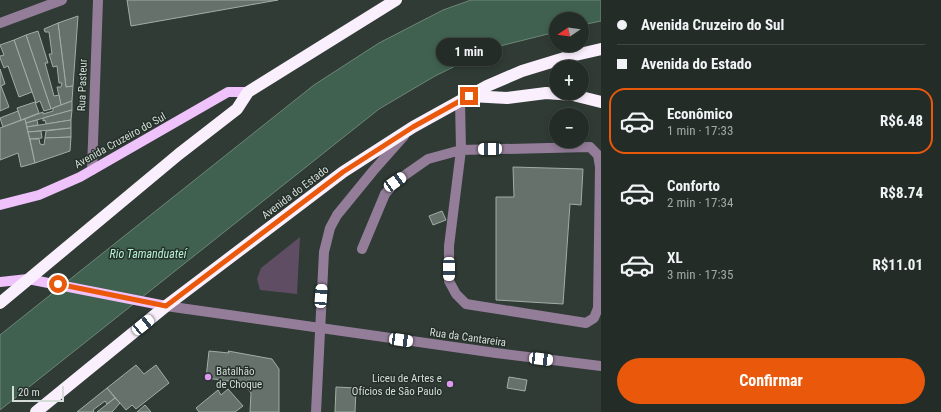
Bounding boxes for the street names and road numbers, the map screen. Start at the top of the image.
street label: Rua Pasteur [75,58,90,111]
street label: Avenida Cruzeiro do Sul [72,110,168,171]
street label: Avenida do Estado [259,163,332,222]
street label: Rua da Cantareira [429,326,507,349]

